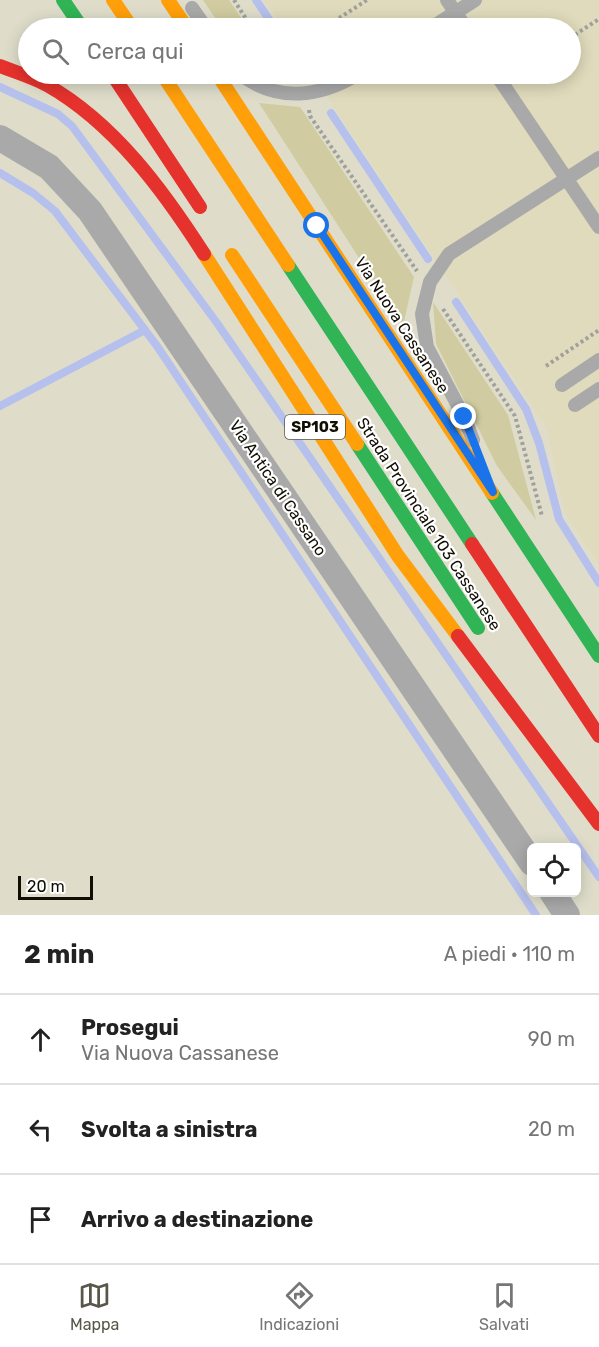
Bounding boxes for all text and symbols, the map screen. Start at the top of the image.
search box [18,18,581,84]
icon: search [39,35,72,68]
text: Cerca qui [87,38,183,65]
route start [303,212,329,238]
street label: Via Nuova Cassanese [351,253,453,397]
route end [450,403,476,429]
street label: Strada Provinciale 103 Cassanese [353,414,505,634]
road number: SP103 [285,415,345,439]
street label: Via Antica di Cassano [226,417,330,559]
map controls [527,843,581,897]
button: locate [527,843,581,897]
scale bar [18,873,93,900]
text: 20 m [27,877,65,896]
text: 2 min [24,939,94,970]
text: A piedi · 110 m [444,942,575,966]
text: Prosegui [81,1014,179,1041]
icon: ahead [24,1023,57,1056]
text: 90 m [528,1027,575,1051]
text: Via Nuova Cassanese [81,1041,279,1065]
icon: left [24,1113,57,1146]
text: Svolta a sinistra [81,1116,258,1143]
text: 20 m [528,1117,575,1141]
icon: arrive [24,1203,57,1236]
text: Arrivo a destinazione [81,1206,313,1233]
tab: Mappa [70,1279,119,1334]
tab: Indicazioni [259,1279,339,1334]
tab: Salvati [479,1279,529,1334]

